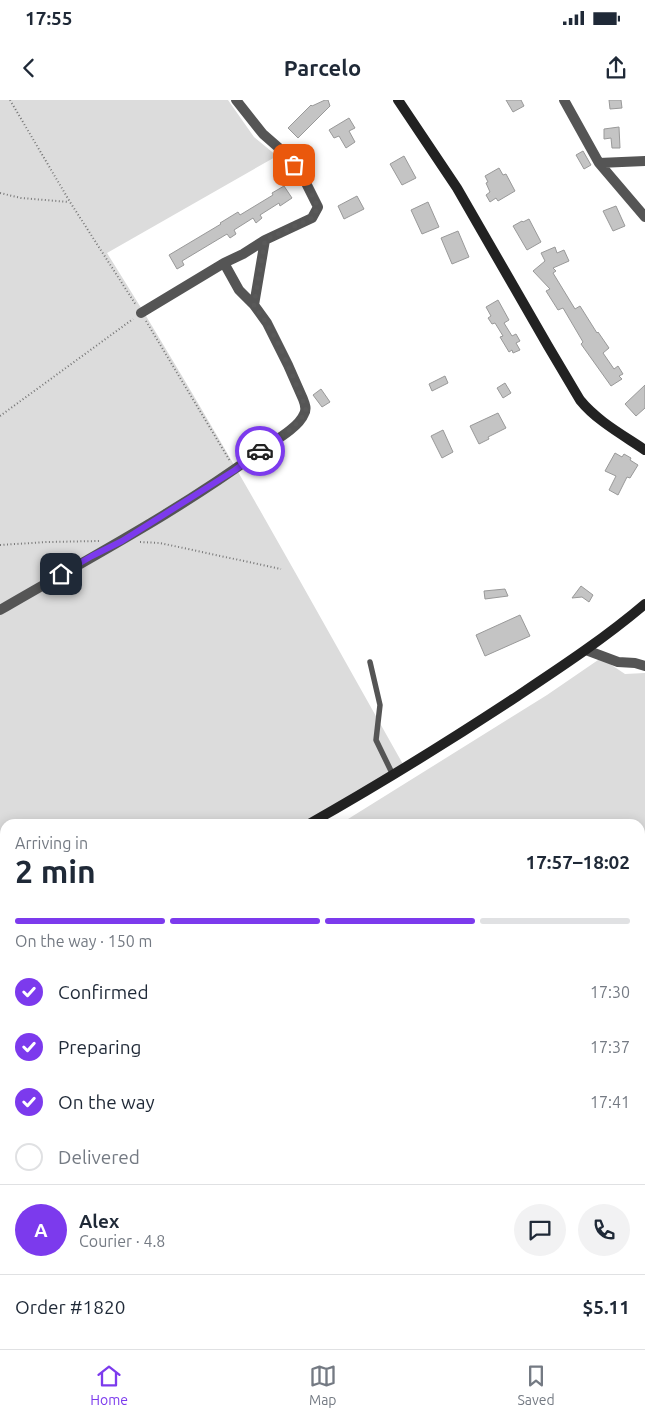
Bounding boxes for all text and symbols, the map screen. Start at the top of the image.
text: 17:55 [25,7,73,29]
icon: back [15,54,43,82]
icon: share [602,54,630,82]
text: Parcelo [284,55,361,80]
pin [273,144,315,186]
icon: bag [280,151,308,179]
courier [235,426,285,476]
icon: car [246,437,274,465]
pin [40,553,82,595]
icon: home [47,560,75,588]
text: Arriving in [15,834,88,852]
text: 17:57–18:02 [525,851,630,873]
text: 2 min [15,853,96,889]
text: On the way · 150 m [15,932,152,950]
icon: check [15,978,43,1006]
text: Confirmed [58,981,149,1003]
text: 17:30 [590,983,630,1001]
icon: check [15,1033,43,1061]
text: Preparing [58,1036,142,1058]
text: 17:37 [590,1038,630,1056]
icon: check [15,1088,43,1116]
text: On the way [58,1091,155,1113]
text: 17:41 [590,1093,630,1111]
text: Delivered [58,1146,140,1168]
button: chat [514,1204,566,1256]
button: phone [578,1204,630,1256]
text: Alex [79,1210,119,1232]
text: A [34,1219,48,1241]
text: Courier · 4.8 [79,1232,165,1250]
text: Order #1820 [15,1296,125,1318]
text: $5.11 [582,1296,630,1318]
tab: Home [90,1362,128,1408]
tab: Map [309,1362,337,1408]
tab: Saved [517,1362,555,1408]

